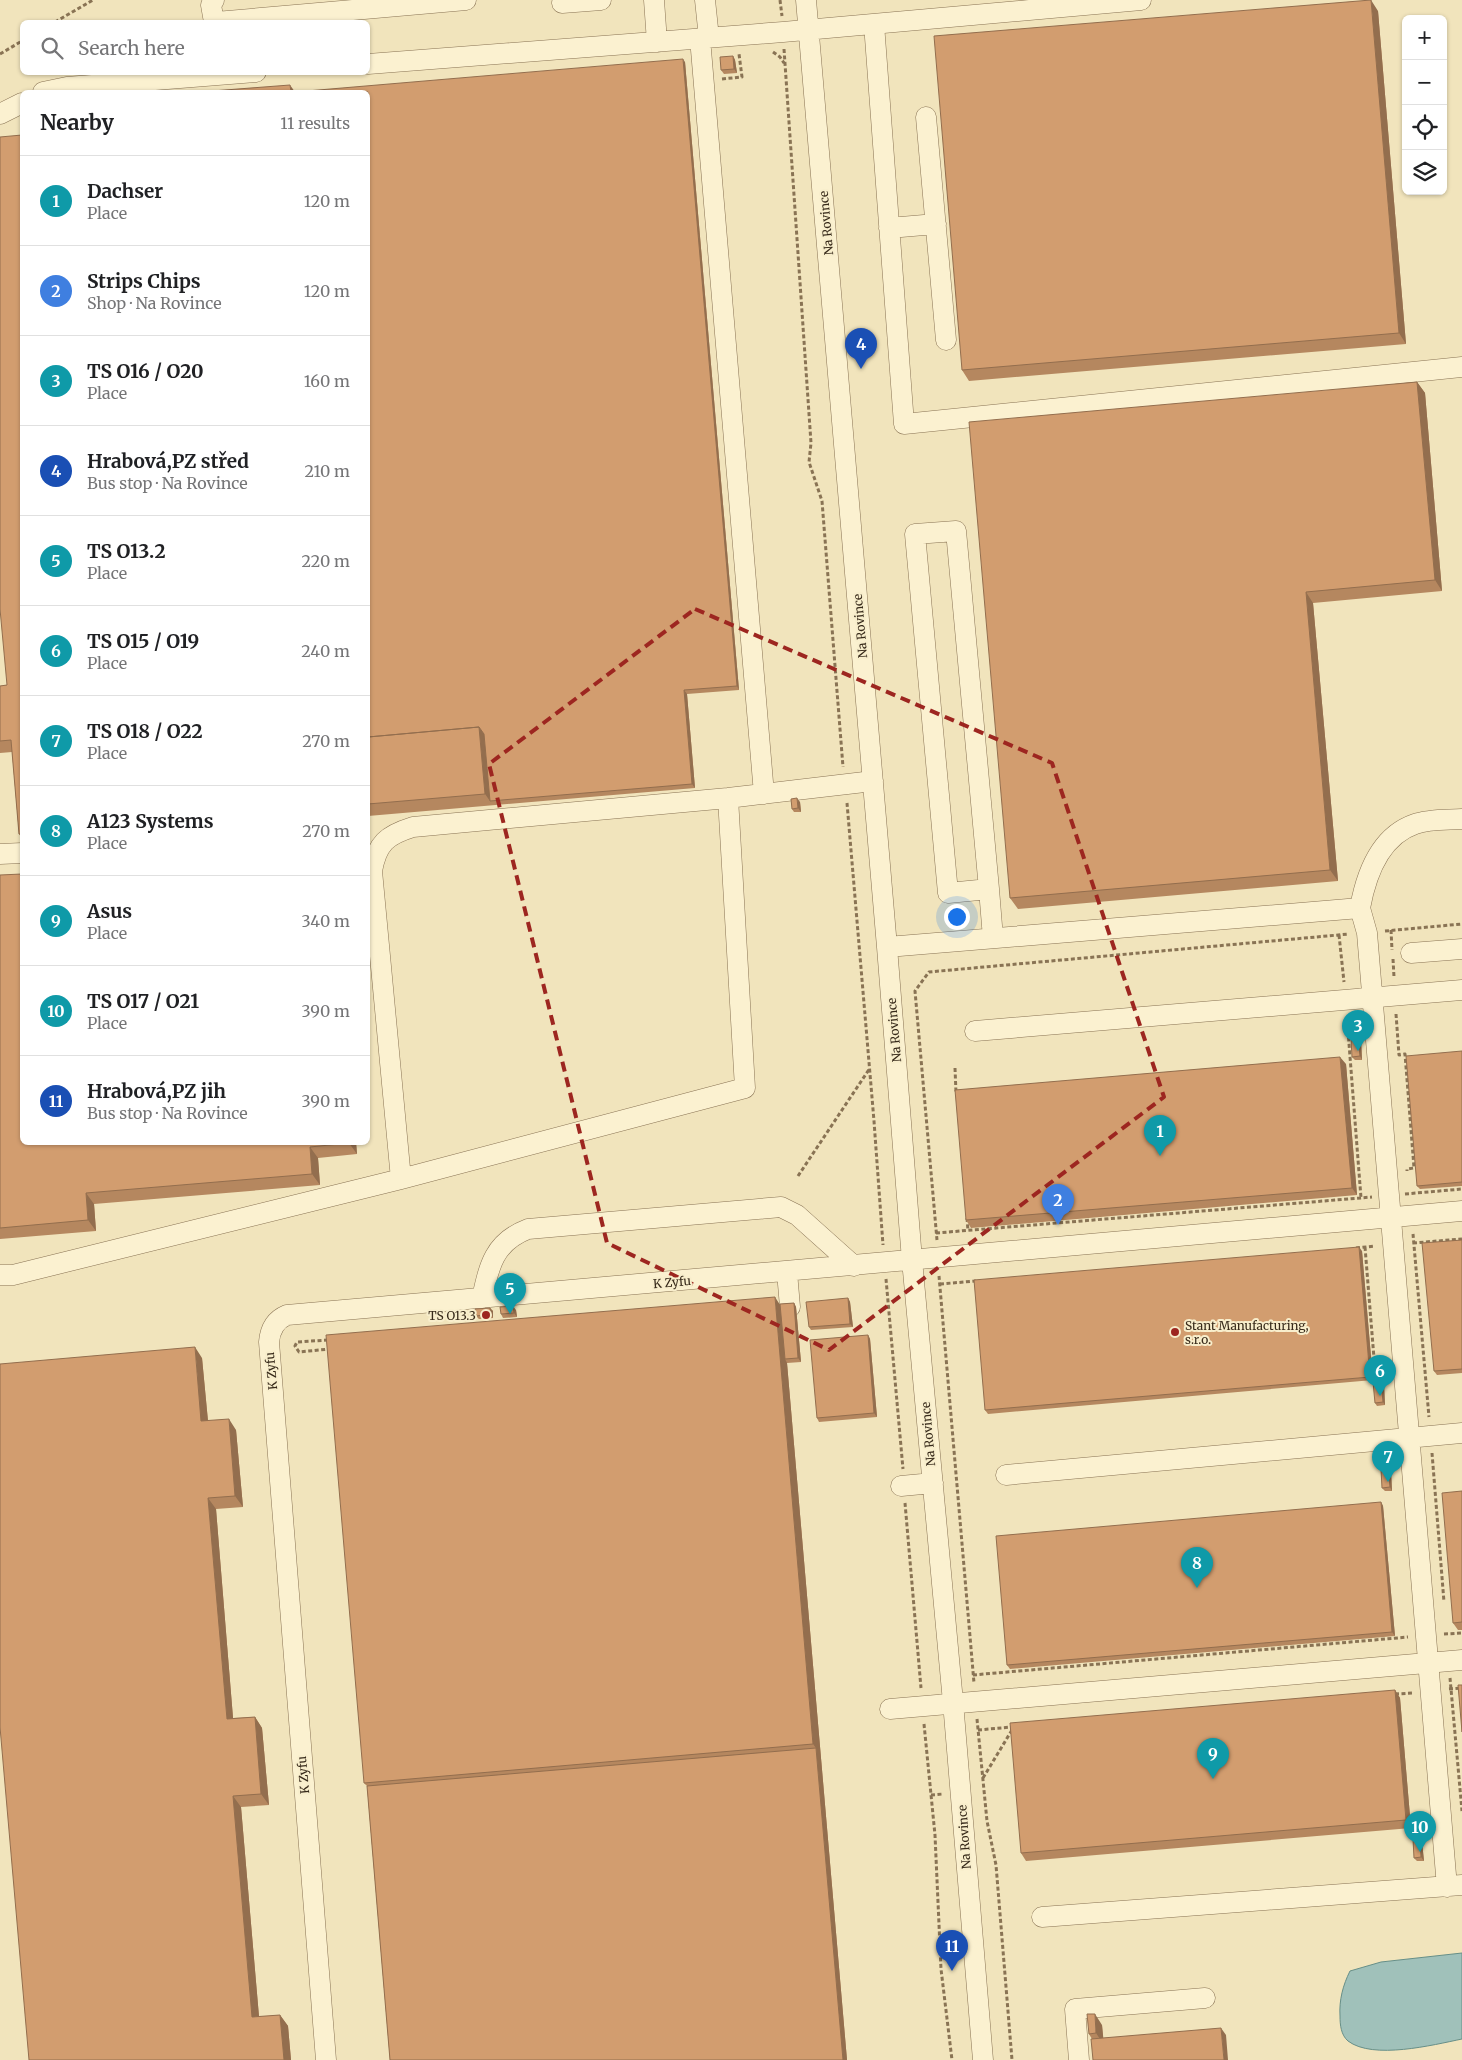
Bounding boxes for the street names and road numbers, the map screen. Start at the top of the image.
street label: Na Rovince [816,190,836,256]
street label: Na Rovince [850,593,870,659]
street label: Na Rovince [884,997,904,1063]
street label: K Zyfu [652,1273,692,1291]
street label: K Zyfu [262,1351,280,1391]
street label: Na Rovince [918,1401,938,1467]
street label: K Zyfu [294,1755,312,1795]
street label: Na Rovince [954,1804,974,1870]

